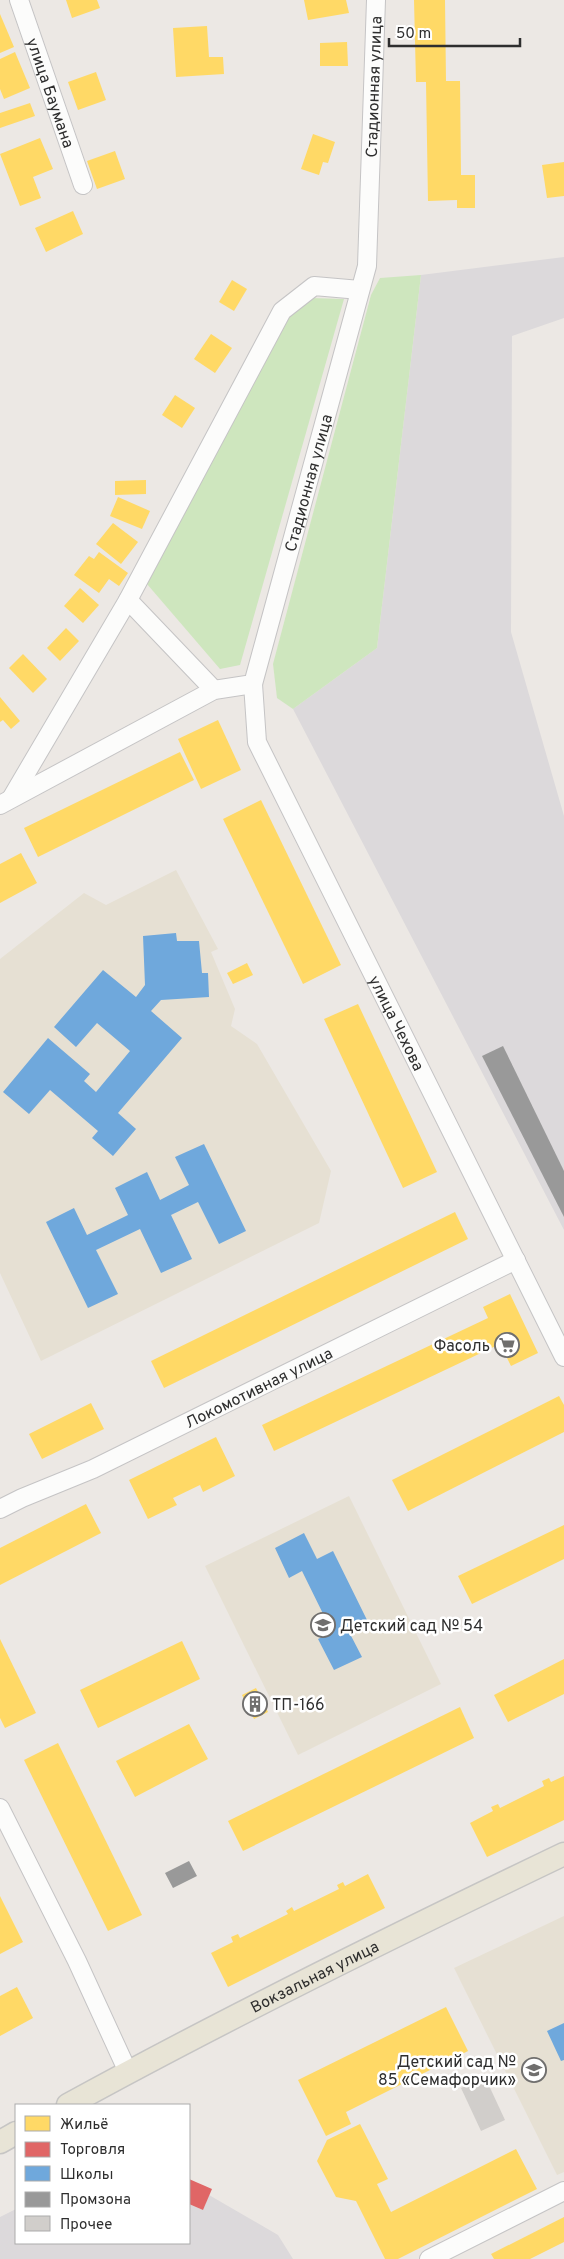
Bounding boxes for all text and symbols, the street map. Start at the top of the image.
scale bar [389,15,520,47]
street label: Стадионная улица [363,16,387,158]
text: 50 m [396,25,431,44]
street label: улица Баумана [21,36,77,151]
street label: Стадионная улица [282,412,338,554]
street label: улица Чехова [363,973,428,1075]
supermarket icon: Фасоль [494,1332,520,1358]
place label: Фасоль [434,1337,490,1357]
street label: Локомотивная улица [182,1344,337,1434]
school or university icon: Детский сад № 54 [310,1612,336,1638]
place label: Детский сад № 54 [340,1617,483,1637]
building icon: ТП-166 [242,1691,268,1717]
place label: ТП-166 [272,1696,325,1716]
street label: Вокзальная улица [248,1937,383,2019]
place label: Детский сад № 85 «Семафорчик» [378,2053,516,2091]
school or university icon: Детский сад № 85 «Семафорчик» [521,2057,547,2083]
legend [15,2104,190,2244]
text: Жильё [60,2116,108,2135]
text: Торговля [60,2141,125,2160]
text: Школы [60,2166,114,2185]
text: Промзона [60,2191,131,2210]
text: Прочее [60,2216,112,2235]

